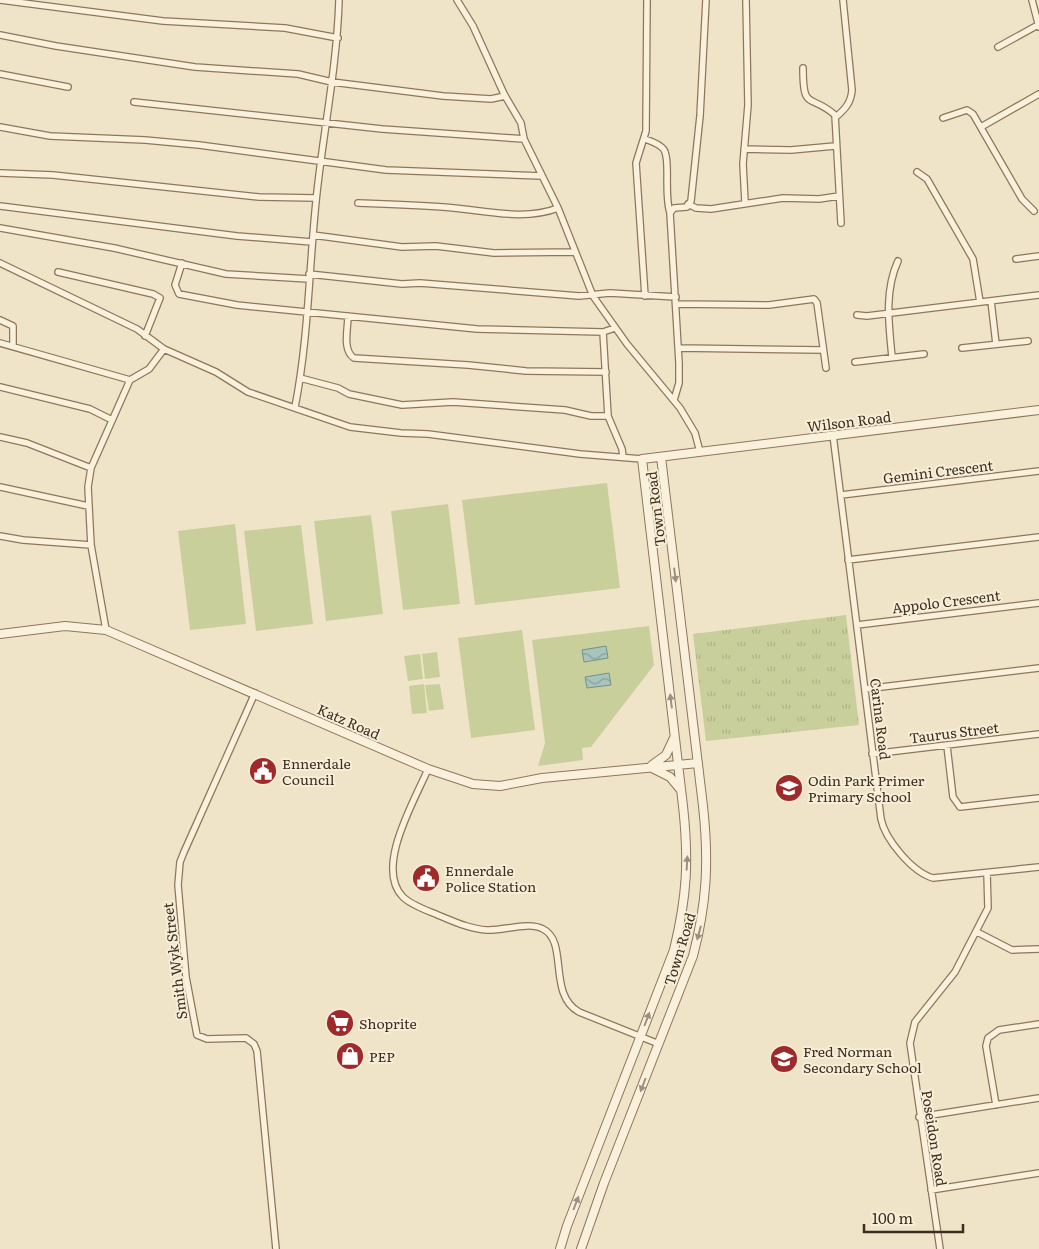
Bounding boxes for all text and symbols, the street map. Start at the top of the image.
street label: Wilson Road [806,406,893,436]
street label: Gemini Crescent [882,454,995,488]
street label: Town Road [640,470,670,548]
one-way arrow [671,567,679,583]
street label: Appolo Crescent [891,584,1002,618]
street label: Carina Road [866,677,896,761]
one-way arrow [667,693,675,709]
street label: Katz Road [314,698,384,744]
street label: Taurus Street [908,717,1000,747]
place label: Ennerdale Council [282,753,351,789]
public building icon: Ennerdale Council [248,756,278,786]
place label: Odin Park Primer Primary School [808,770,925,806]
school or university icon: Odin Park Primer Primary School [774,773,804,803]
one-way arrow [684,854,692,870]
place label: Ennerdale Police Station [445,860,536,896]
public building icon: Ennerdale Police Station [411,863,441,893]
street label: Smith Wyk Street [157,901,191,1021]
street label: Town Road [658,910,700,988]
one-way arrow [695,925,703,940]
supermarket icon: Shoprite [325,1008,355,1038]
one-way arrow [643,1011,651,1026]
place label: Shoprite [359,1013,417,1033]
shop icon: PEP [335,1041,365,1071]
place label: Fred Norman Secondary School [803,1041,922,1077]
school or university icon: Fred Norman Secondary School [769,1044,799,1074]
place label: PEP [369,1046,395,1066]
one-way arrow [639,1078,647,1092]
street label: Poseidon Road [918,1088,953,1188]
one-way arrow [572,1195,580,1210]
scale bar [864,1202,963,1234]
text: 100 m [872,1206,913,1229]

